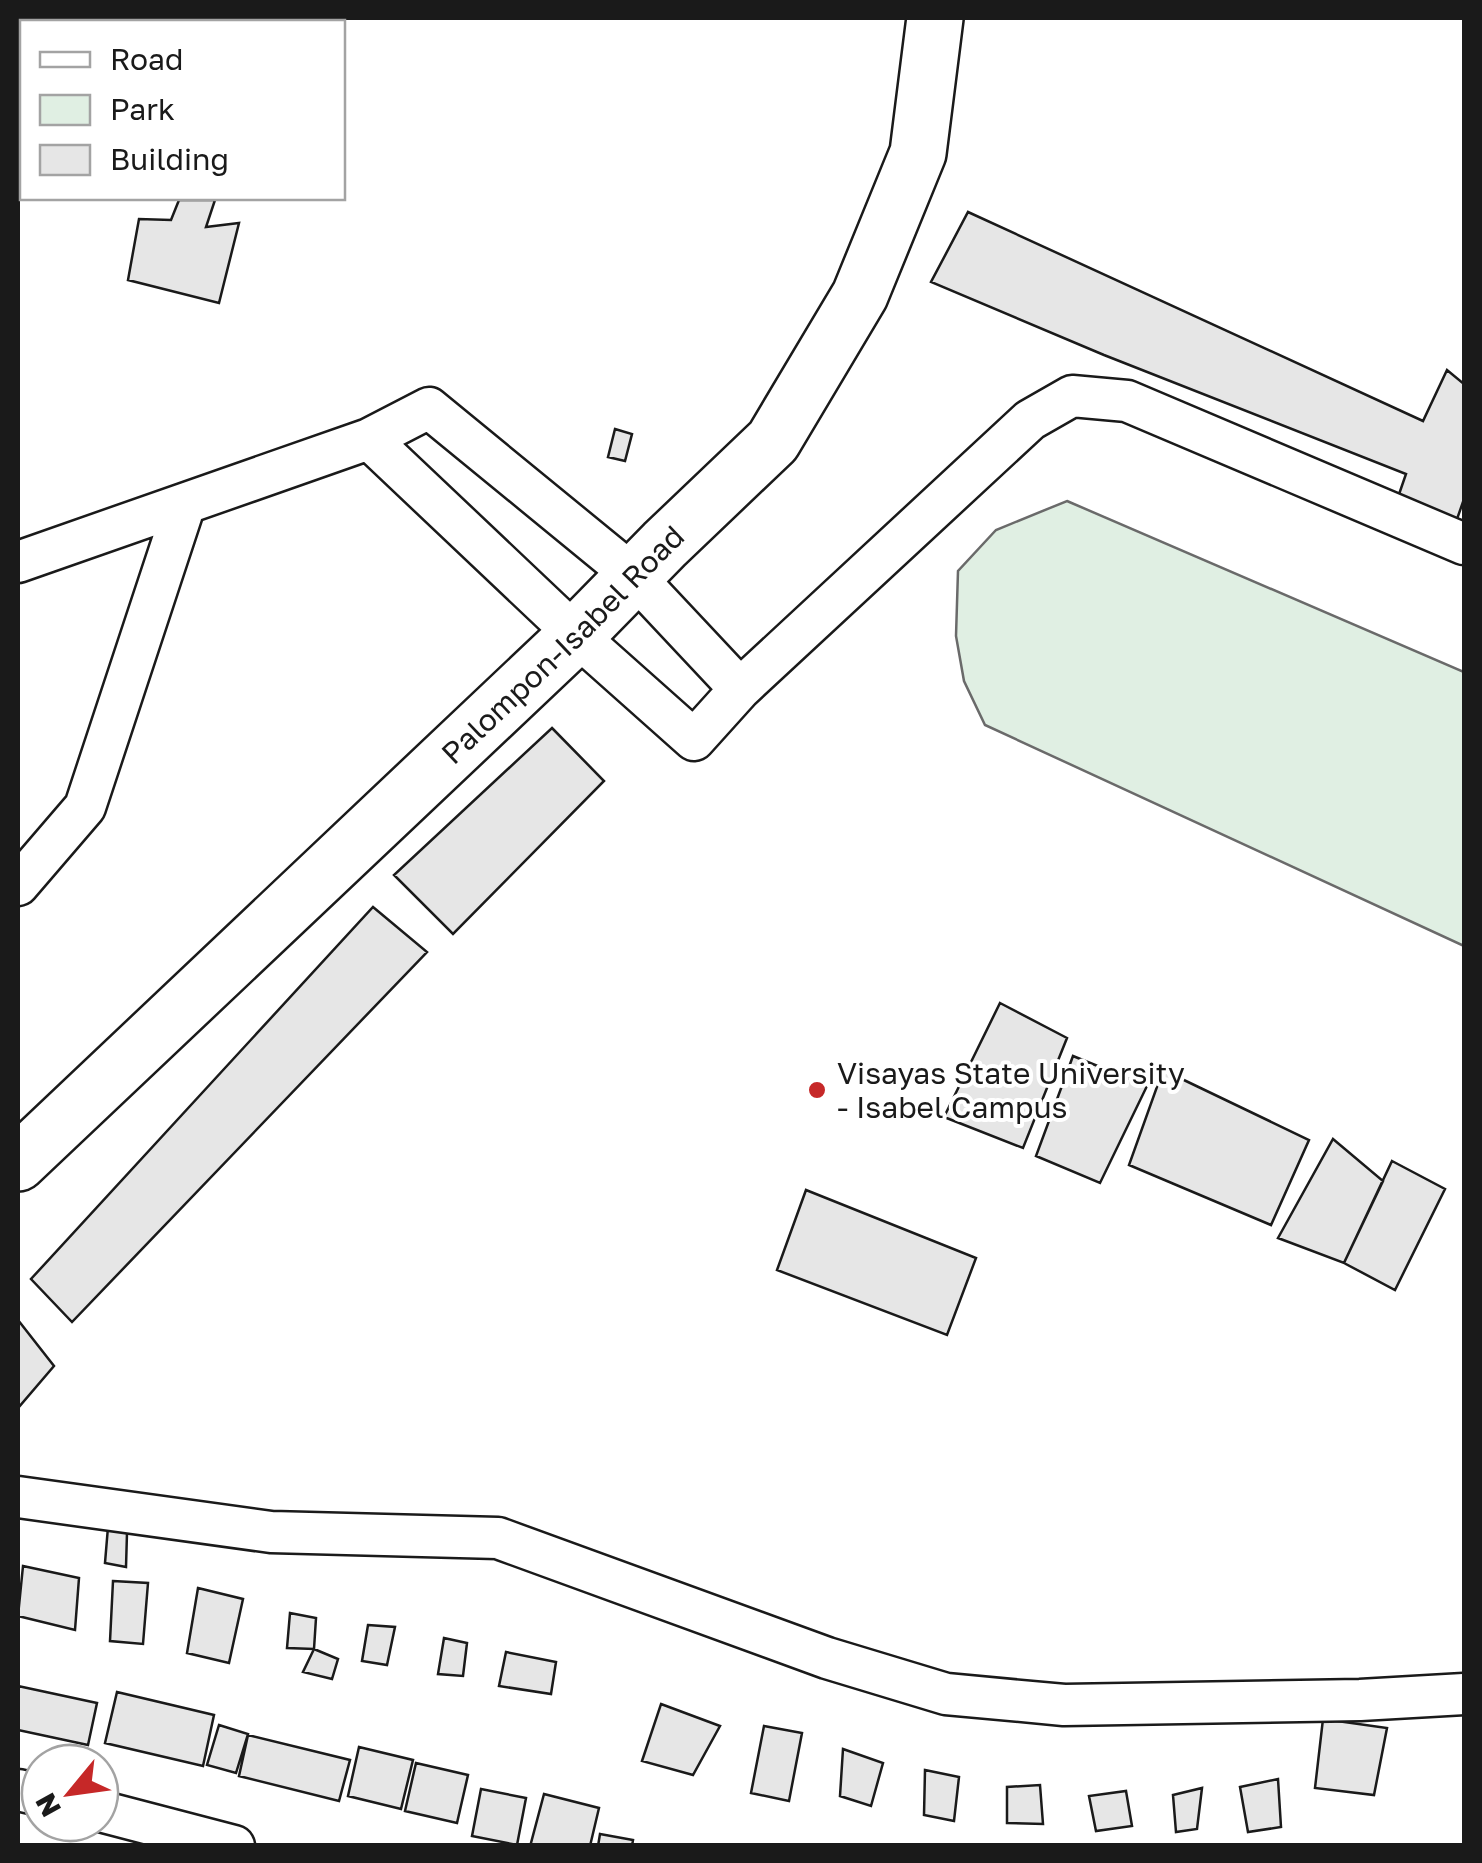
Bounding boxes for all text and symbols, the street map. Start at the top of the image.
legend [20,20,345,200]
text: Road [110,41,184,77]
text: Park [110,91,175,127]
text: Building [110,141,229,177]
street label: Palompon-Isabel Road [434,518,691,771]
place label: Visayas State University - Isabel Campus [837,1055,1185,1125]
marker: Visayas State University - Isabel Campus [806,1079,828,1101]
north arrow [20,1743,120,1843]
text: N [28,1788,67,1823]

